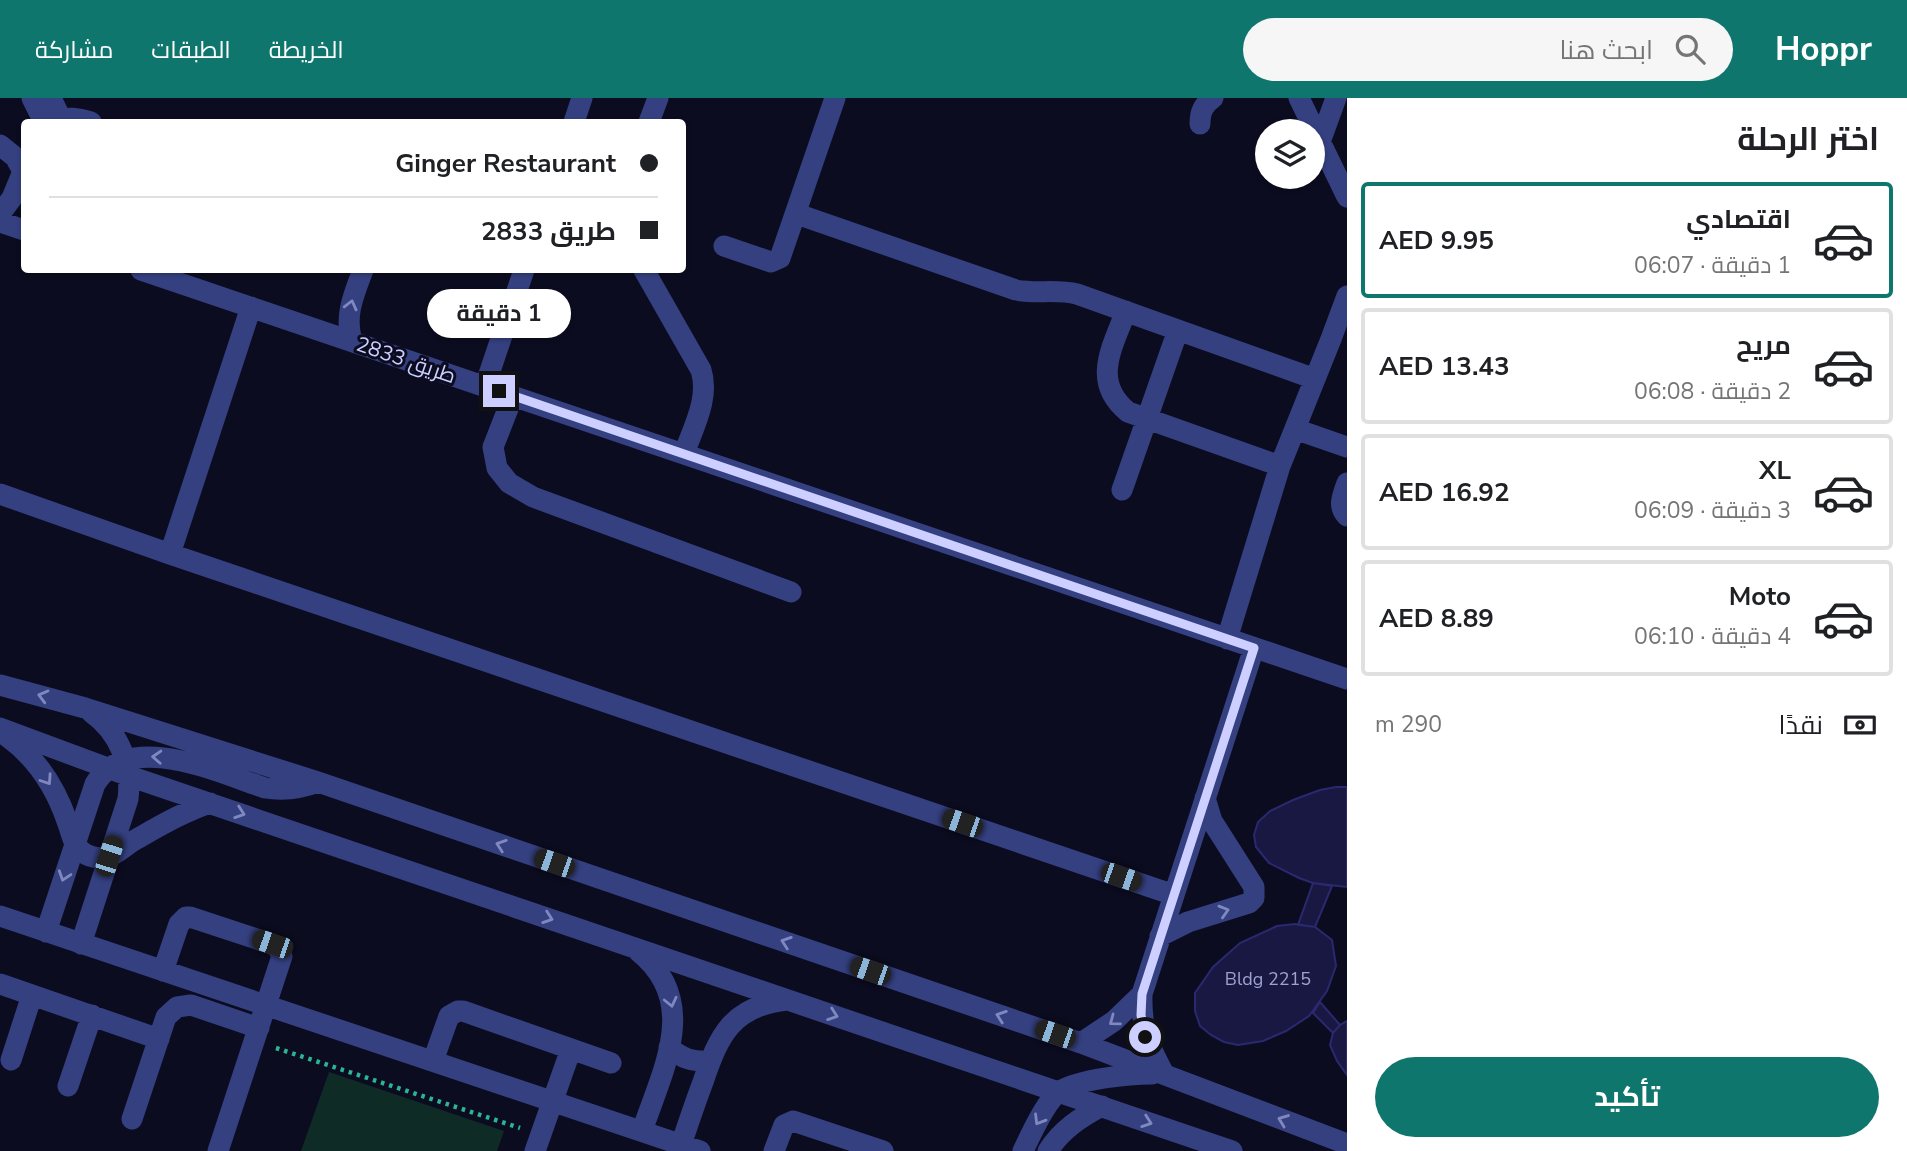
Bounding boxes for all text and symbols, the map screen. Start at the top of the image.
search box [1243,18,1733,81]
text: Hoppr [1775,27,1872,72]
icon: search [1671,30,1709,68]
text: ابحث هنا [1559,33,1653,68]
text: مشاركة [35,34,113,66]
text: الطبقات [151,34,231,66]
text: الخريطة [269,34,344,66]
text: اختر الرحلة [1737,118,1879,161]
map controls [1255,119,1325,189]
button: layers [1255,119,1325,189]
text: Ginger Restaurant [395,146,616,181]
text: اقتصادي [1686,202,1791,237]
icon: car [1812,209,1875,272]
text: طريق 2833 [481,214,616,249]
text: AED 9.95 [1379,223,1494,258]
text: 1 دقيقة · 06:07 [1634,250,1791,281]
callout: 1 دقيقة [427,289,571,338]
text: 1 دقيقة [456,298,542,329]
one-way arrow [343,299,358,311]
text: مريح [1736,328,1791,363]
street label: طريق 2833 [352,330,460,390]
icon: car [1812,335,1875,398]
text: AED 13.43 [1379,349,1510,384]
route end [483,375,515,407]
text: 2 دقيقة · 06:08 [1634,376,1791,407]
text: XL [1759,453,1791,488]
icon: car [1812,461,1875,524]
text: AED 16.92 [1379,475,1510,510]
text: 3 دقيقة · 06:09 [1634,495,1791,526]
text: Moto [1729,579,1791,614]
icon: car [1812,587,1875,650]
text: AED 8.89 [1379,601,1494,636]
text: 4 دقيقة · 06:10 [1634,621,1791,652]
one-way arrow [37,690,49,704]
icon: cash [1841,706,1879,744]
text: نقدًا [1779,708,1823,743]
text: 290 m [1375,709,1442,740]
one-way arrow [151,750,162,765]
one-way arrow [39,772,52,785]
one-way arrow [233,805,246,819]
car [939,806,986,840]
car [93,833,126,879]
one-way arrow [495,839,507,853]
car [531,846,578,880]
car [1098,860,1145,894]
one-way arrow [58,869,72,881]
one-way arrow [1217,905,1229,920]
one-way arrow [541,910,554,924]
car [249,927,296,961]
one-way arrow [780,936,792,950]
car [847,954,894,988]
house number: Bldg 2215 [1225,967,1311,991]
one-way arrow [663,996,677,1008]
one-way arrow [827,1007,839,1021]
one-way arrow [995,1009,1007,1024]
one-way arrow [1109,1013,1121,1025]
car [1032,1017,1079,1051]
route start [1129,1021,1161,1053]
button: تأكيد [1375,1057,1879,1137]
one-way arrow [1034,1112,1047,1125]
one-way arrow [1140,1114,1152,1128]
one-way arrow [1278,1114,1290,1128]

